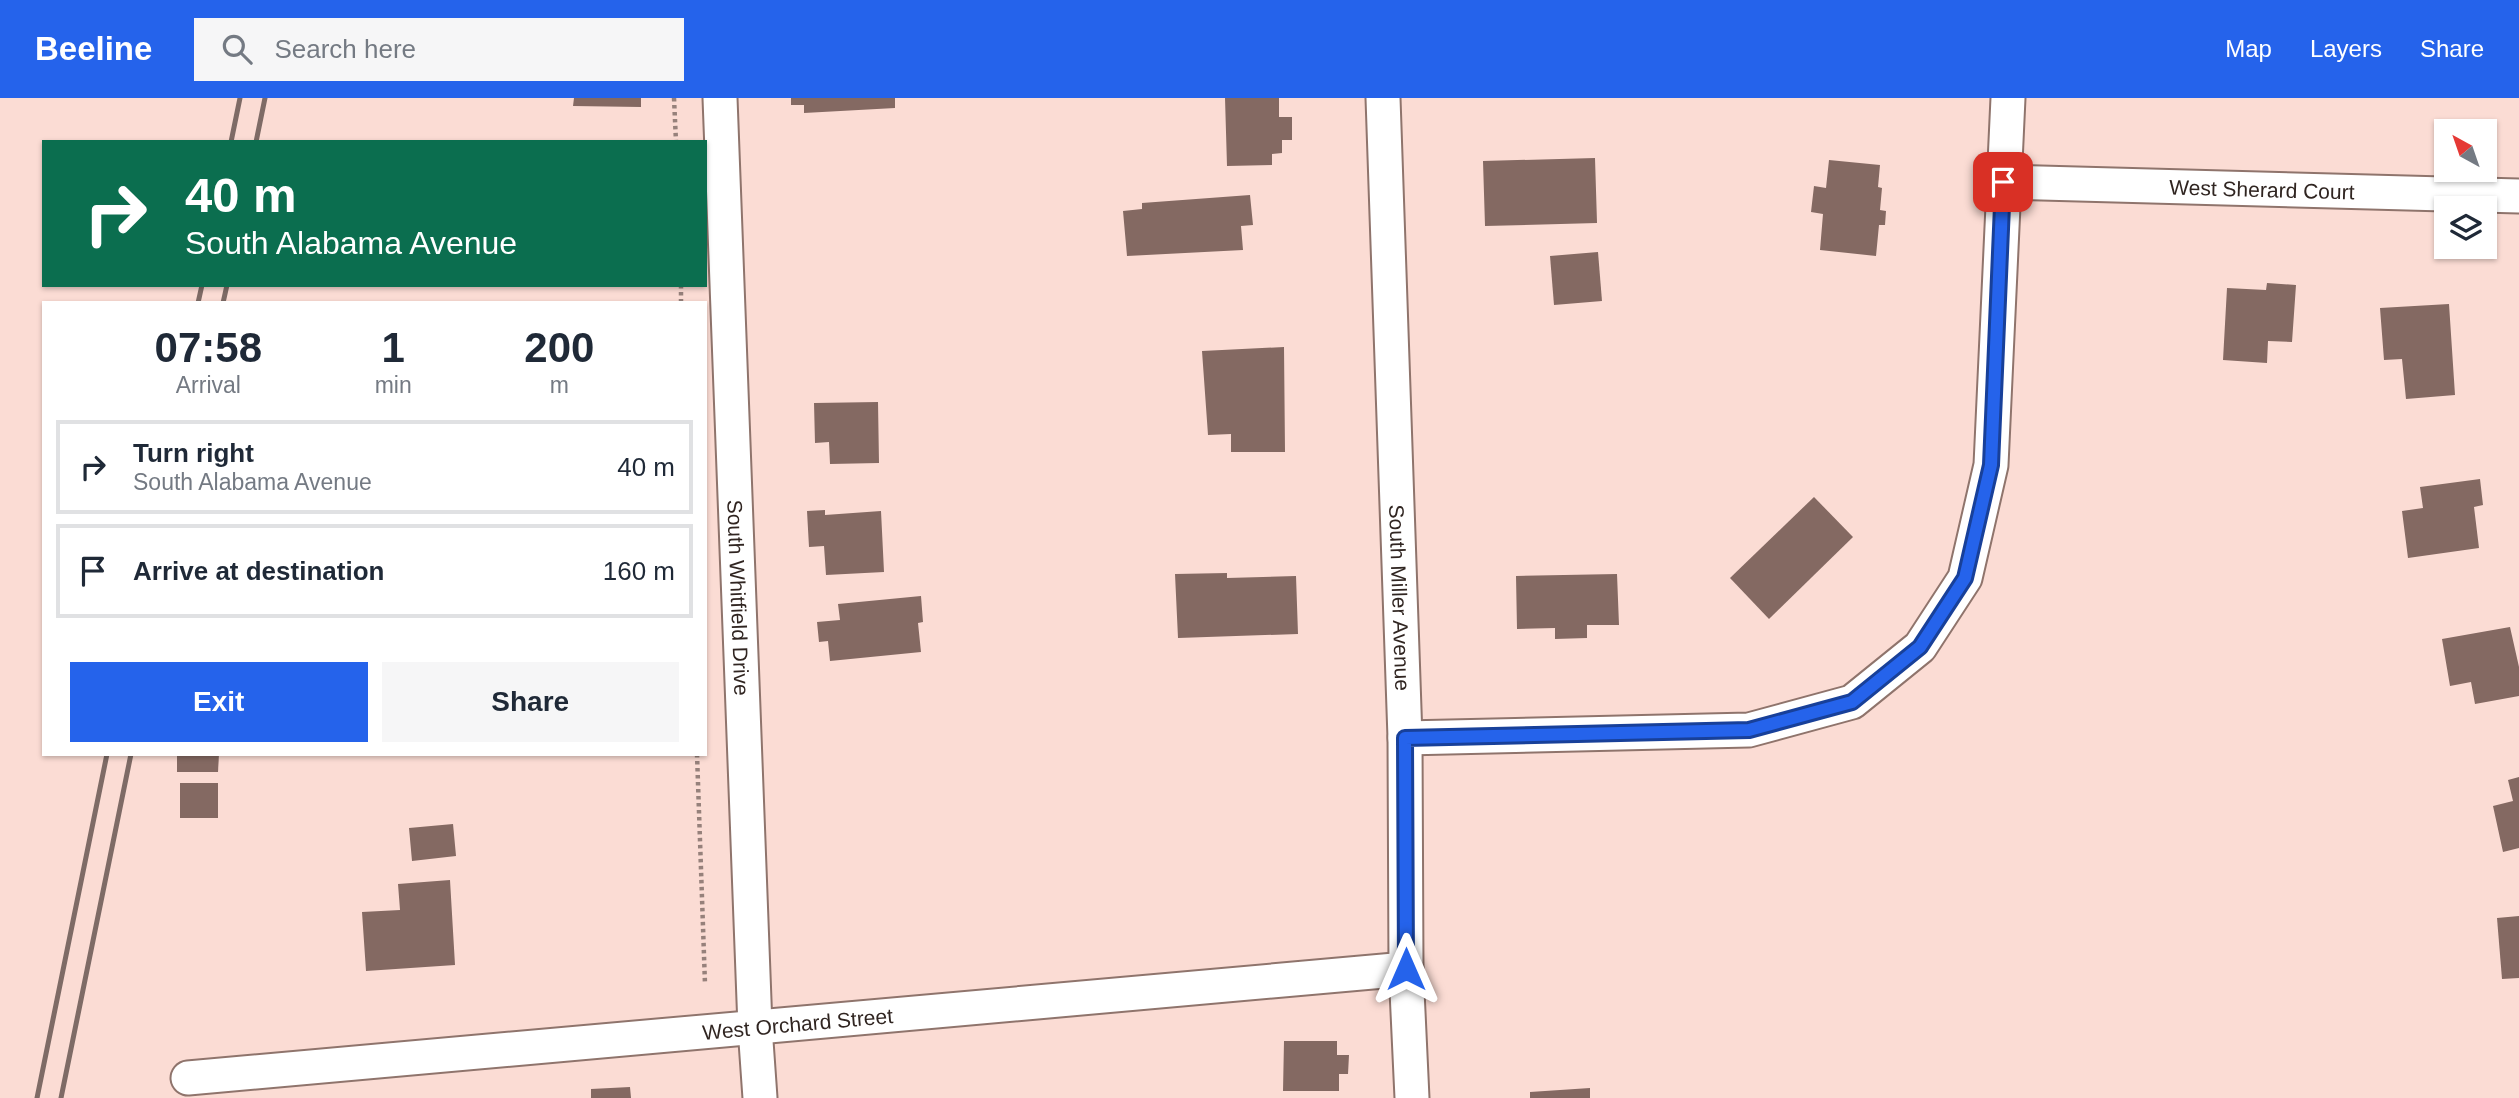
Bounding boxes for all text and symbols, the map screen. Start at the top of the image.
search box [194,18,684,81]
text: Beeline [35,30,152,67]
icon: search [218,30,256,68]
text: Search here [274,34,416,64]
text: Map [2225,35,2272,62]
text: Layers [2310,35,2382,62]
text: Share [2420,35,2484,62]
north arrow [2434,119,2497,182]
map controls [2434,119,2497,259]
pin [1973,152,2033,212]
icon: arrive [1984,163,2022,201]
icon: right [70,168,161,259]
text: 40 m [185,168,297,222]
street label: West Sherard Court [2169,175,2355,203]
button: layers [2434,196,2497,259]
text: South Alabama Avenue [185,225,517,261]
text: 07:58 [155,324,262,371]
text: 1 [381,324,405,371]
text: 200 [524,324,594,371]
text: Arrival [176,372,241,398]
text: min [375,372,412,398]
text: m [550,372,569,398]
text: Turn right [133,438,254,468]
icon: right [74,448,112,486]
text: 40 m [617,452,675,482]
text: South Alabama Avenue [133,469,372,495]
street label: South Whitfield Drive [724,499,754,696]
street label: South Miller Avenue [1385,504,1415,691]
icon: arrive [74,552,112,590]
text: Arrive at destination [133,556,384,586]
text: 160 m [603,556,675,586]
button: Exit [70,662,368,742]
button: Share [382,662,679,742]
position arrow [1369,932,1443,1006]
street label: West Orchard Street [701,1003,894,1043]

